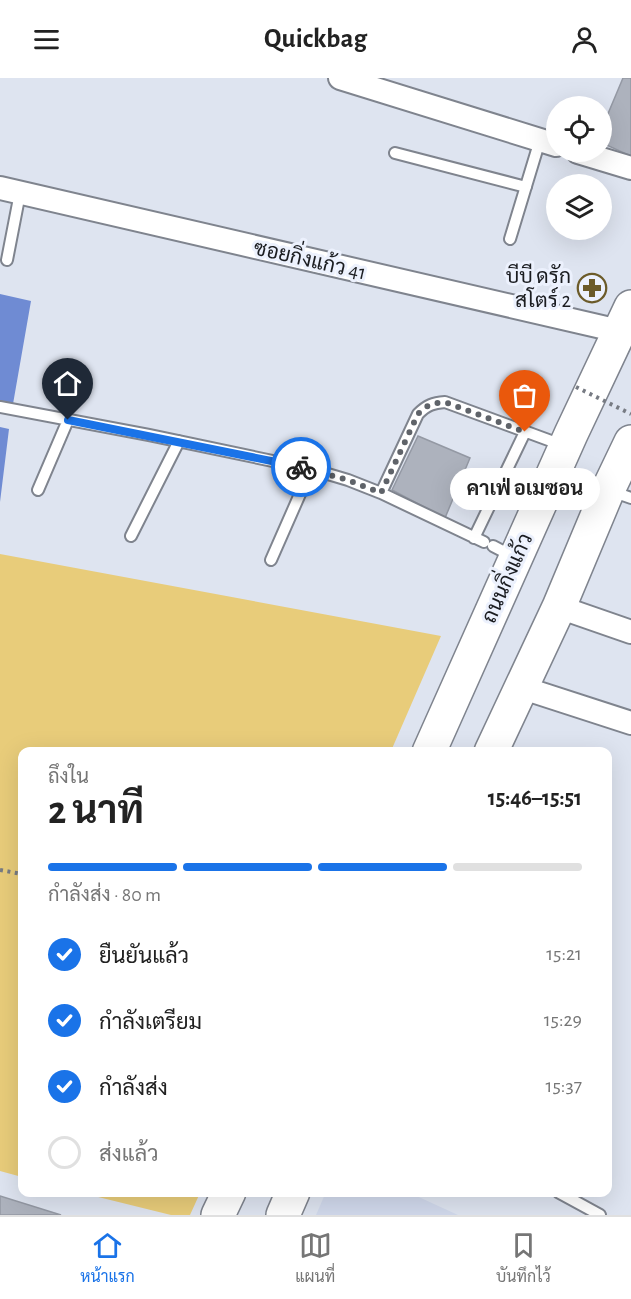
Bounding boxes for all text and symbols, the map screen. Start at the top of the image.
icon: menu [30,23,63,56]
icon: person [568,23,601,56]
text: Quickbag [264,25,367,52]
map controls [546,96,612,240]
button: locate [546,96,612,162]
button: layers [546,174,612,240]
street label: ซอยกิ่งแก้ว 41 [252,229,370,284]
place label: บีบี ดรัก สโตร์ 2 [506,263,571,311]
pharmacy icon: บีบี ดรัก สโตร์ 2 [576,272,608,304]
pin [42,358,93,420]
icon: home [51,367,84,400]
pin [499,370,550,432]
icon: bag [508,379,541,412]
courier [271,437,331,497]
icon: bike [285,451,318,484]
callout: คาเฟ่ อเมซอน [450,468,600,510]
text: คาเฟ่ อเมซอน [467,479,583,499]
street label: ถนนกิ่งแก้ว [470,527,536,626]
text: ถึงใน [48,767,89,787]
text: 15:46–15:51 [488,787,582,809]
text: 2 นาที [48,792,144,831]
text: กำลังส่ง · 80 m [48,885,161,905]
icon: check [48,938,81,971]
text: 15:21 [546,944,582,964]
text: ยืนยันแล้ว [99,945,189,967]
icon: check [48,1004,81,1037]
text: 15:29 [544,1010,582,1030]
text: กำลังเตรียม [99,1011,202,1033]
icon: check [48,1070,81,1103]
text: 15:37 [546,1076,582,1096]
text: กำลังส่ง [99,1077,168,1099]
text: ส่งแล้ว [99,1143,159,1165]
tab: หน้าแรก [80,1229,135,1287]
tab: แผนที่ [295,1229,335,1287]
tab: บันทึกไว้ [496,1229,551,1287]

